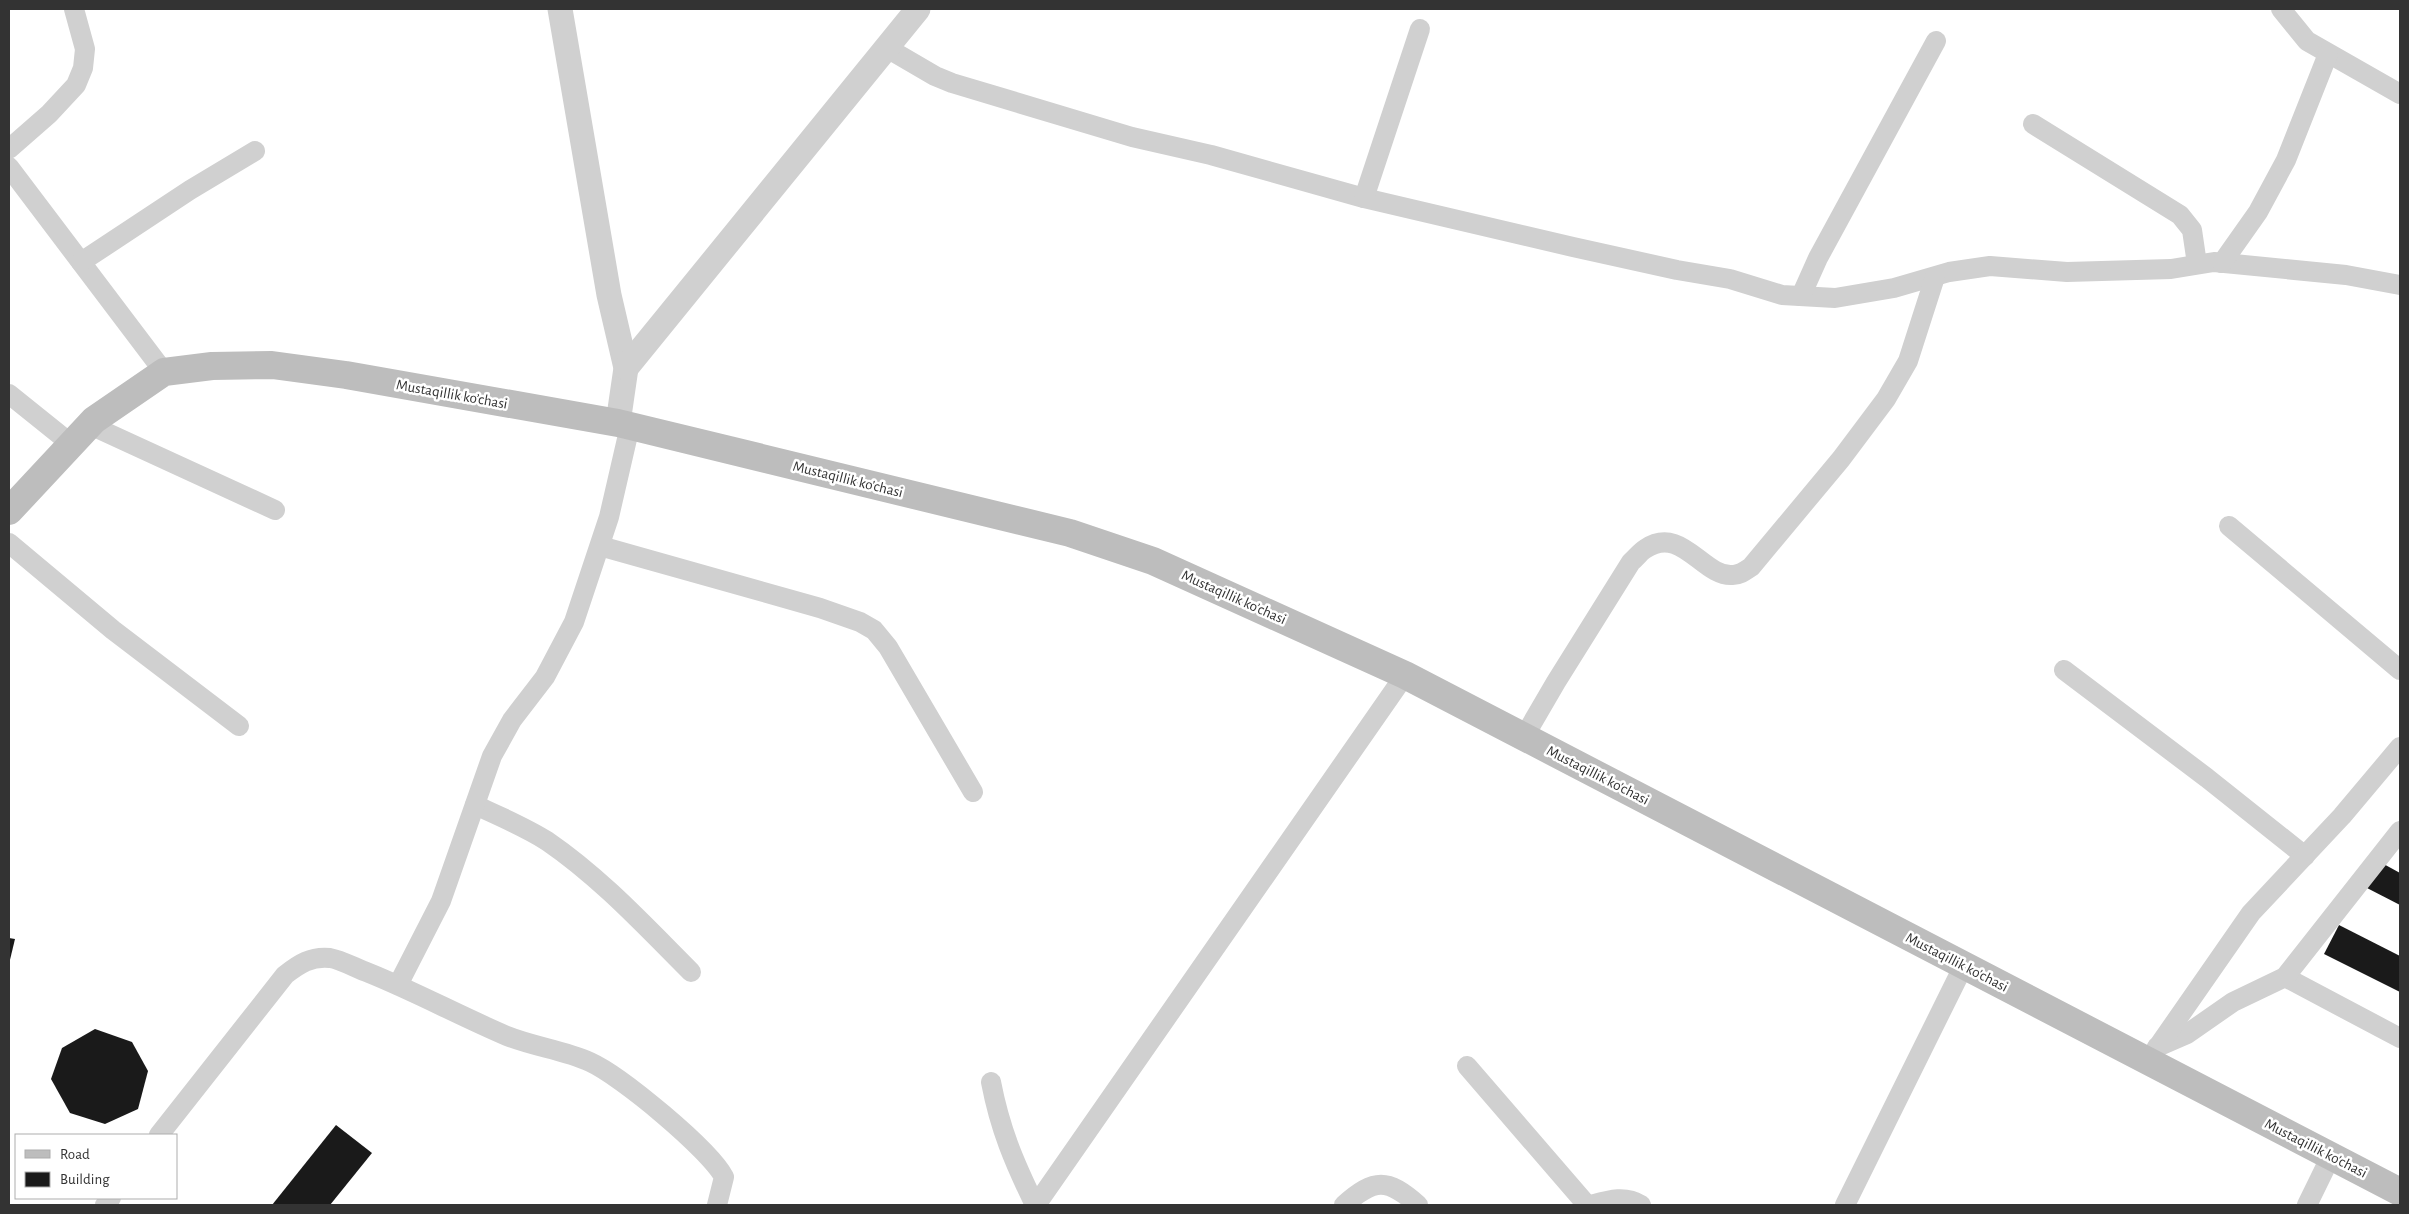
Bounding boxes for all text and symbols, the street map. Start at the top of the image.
street label: Mustaqillik ko’chasi [395,377,509,412]
street label: Mustaqillik ko’chasi [791,459,904,500]
street label: Mustaqillik ko’chasi [1179,568,1288,627]
street label: Mustaqillik ko’chasi [1544,743,1651,808]
street label: Mustaqillik ko’chasi [1903,930,2010,995]
street label: Mustaqillik ko’chasi [2262,1116,2369,1181]
legend [15,1134,178,1199]
text: Road [60,1147,90,1162]
text: Building [60,1172,110,1187]

